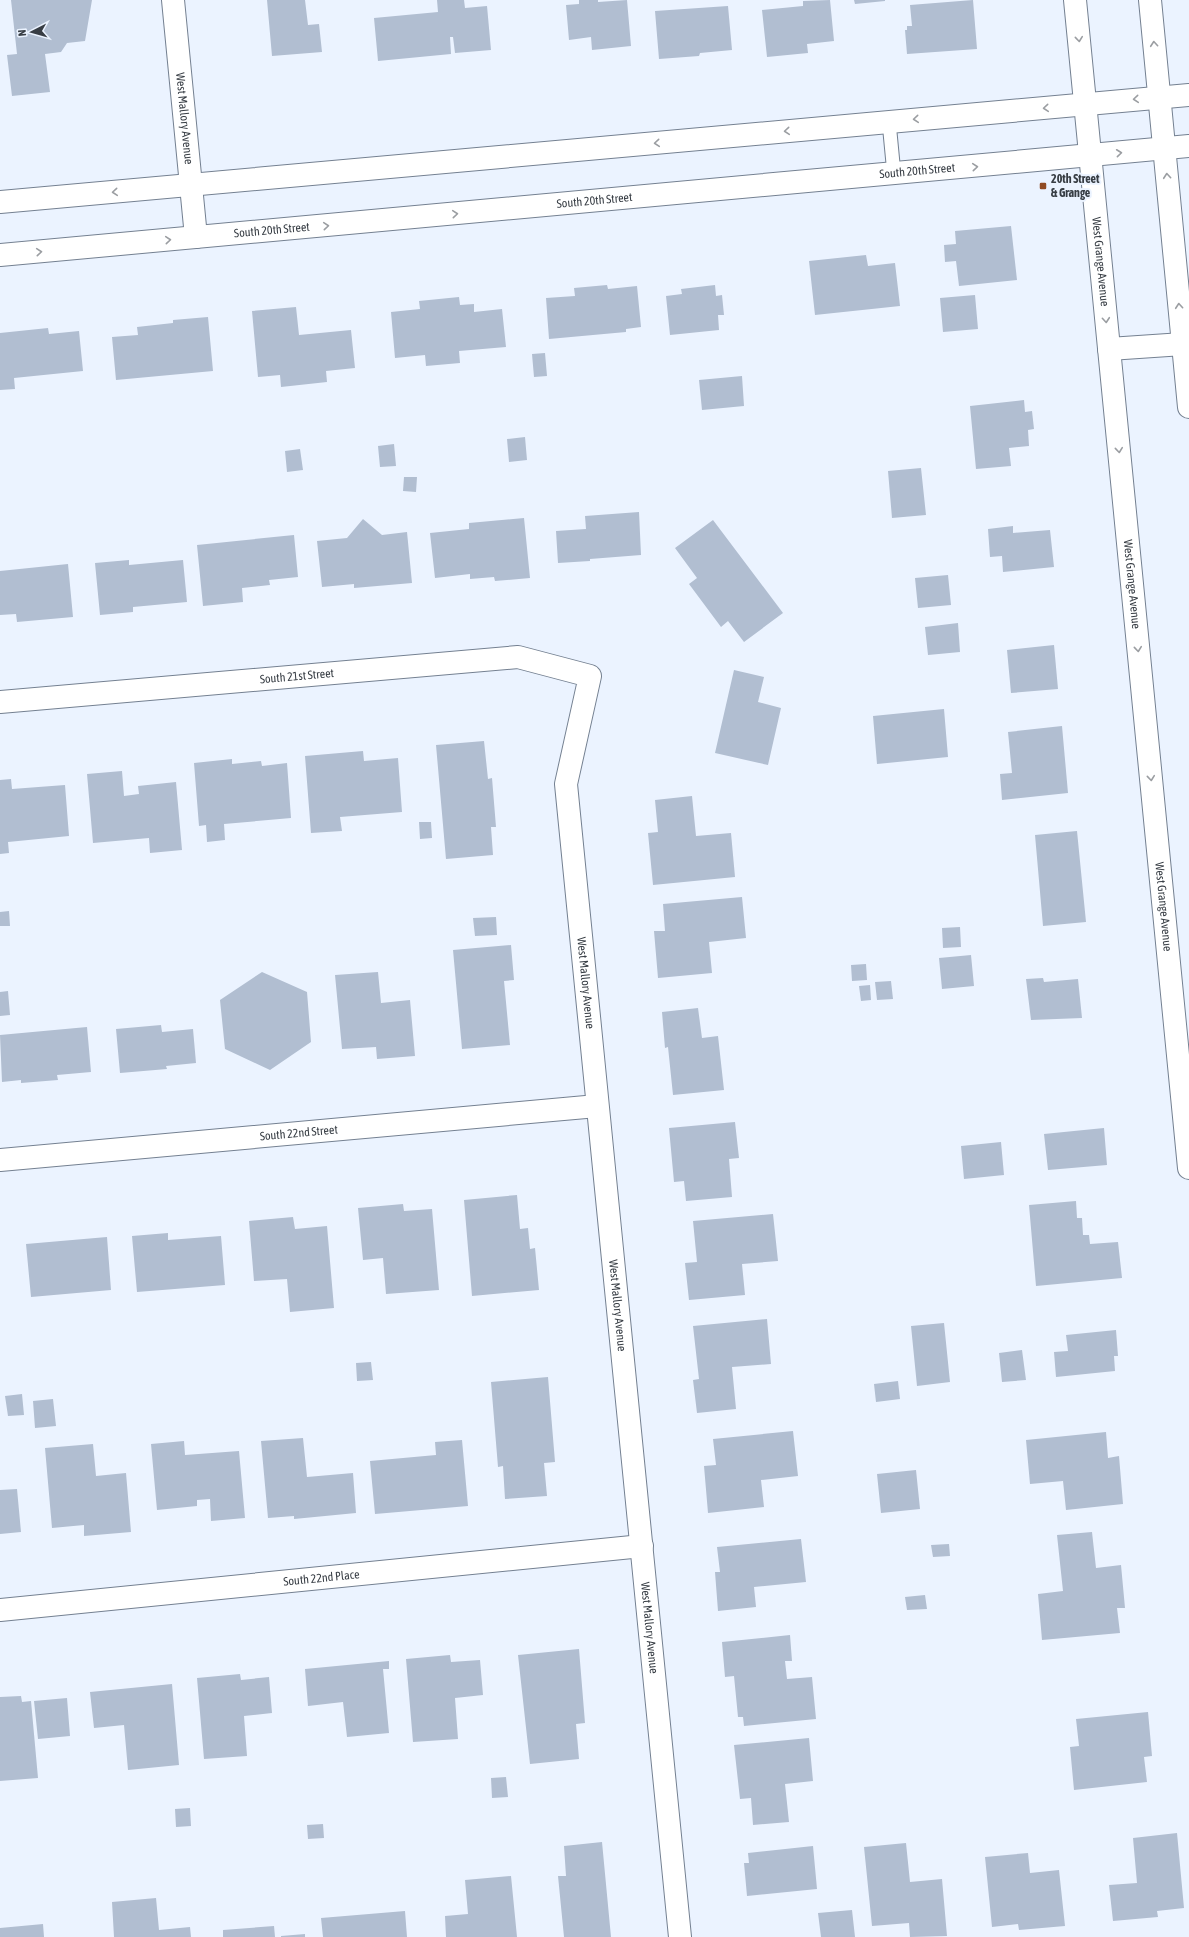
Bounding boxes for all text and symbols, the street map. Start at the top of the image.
north arrow [12,12,52,52]
text: N [16,29,28,37]
one-way arrow [1074,36,1083,42]
one-way arrow [1149,41,1158,47]
street label: West Mallory Avenue [173,72,196,165]
one-way arrow [1133,95,1139,104]
one-way arrow [1043,103,1049,112]
one-way arrow [913,115,919,124]
one-way arrow [784,126,790,135]
one-way arrow [654,138,661,147]
one-way arrow [1116,149,1122,158]
street label: South 20th Street [879,160,956,181]
one-way arrow [972,162,978,171]
place label: 20th Street & Grange [1051,172,1100,200]
one-way arrow [1163,173,1172,179]
marker: 20th Street & Grange [1038,181,1048,191]
one-way arrow [112,187,118,196]
street label: South 20th Street [556,190,634,211]
one-way arrow [452,210,458,219]
street label: West Grange Avenue [1089,217,1112,307]
street label: South 20th Street [233,220,311,241]
one-way arrow [323,221,329,230]
one-way arrow [165,236,171,245]
one-way arrow [36,247,42,256]
one-way arrow [1175,302,1184,309]
one-way arrow [1102,317,1111,323]
one-way arrow [1114,447,1123,453]
street label: West Grange Avenue [1121,539,1143,629]
one-way arrow [1134,646,1143,652]
street label: South 21st Street [259,666,335,686]
one-way arrow [1146,775,1155,781]
street label: West Grange Avenue [1152,861,1175,952]
street label: West Mallory Avenue [574,936,597,1029]
street label: South 22nd Street [259,1122,339,1143]
street label: West Mallory Avenue [606,1259,629,1352]
street label: South 22nd Place [283,1567,360,1589]
street label: West Mallory Avenue [638,1581,661,1674]

